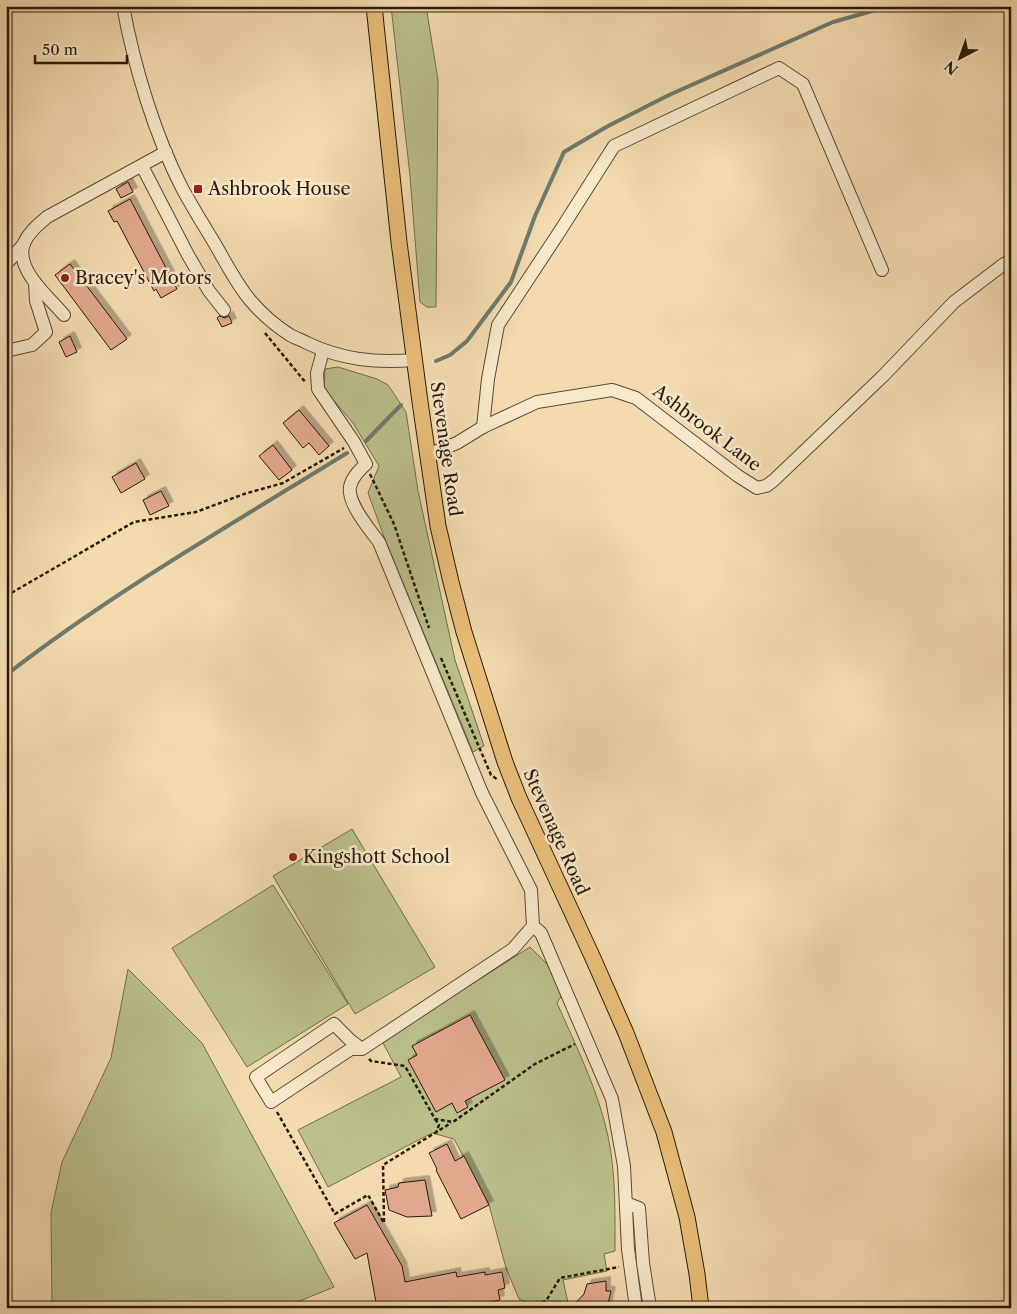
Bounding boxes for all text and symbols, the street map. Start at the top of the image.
scale bar [35,32,128,64]
north arrow [934,32,984,82]
text: 50 m [42,40,78,59]
text: N [941,57,962,79]
place label: Ashbrook House [207,178,351,200]
marker: Ashbrook House [192,183,204,195]
place label: Bracey's Motors [75,267,212,289]
marker: Bracey's Motors [59,272,71,284]
street label: Ashbrook Lane [648,379,766,476]
street label: Stevenage Road [426,380,466,518]
street label: Stevenage Road [518,766,594,899]
place label: Kingshott School [303,846,450,868]
marker: Kingshott School [287,851,299,863]

